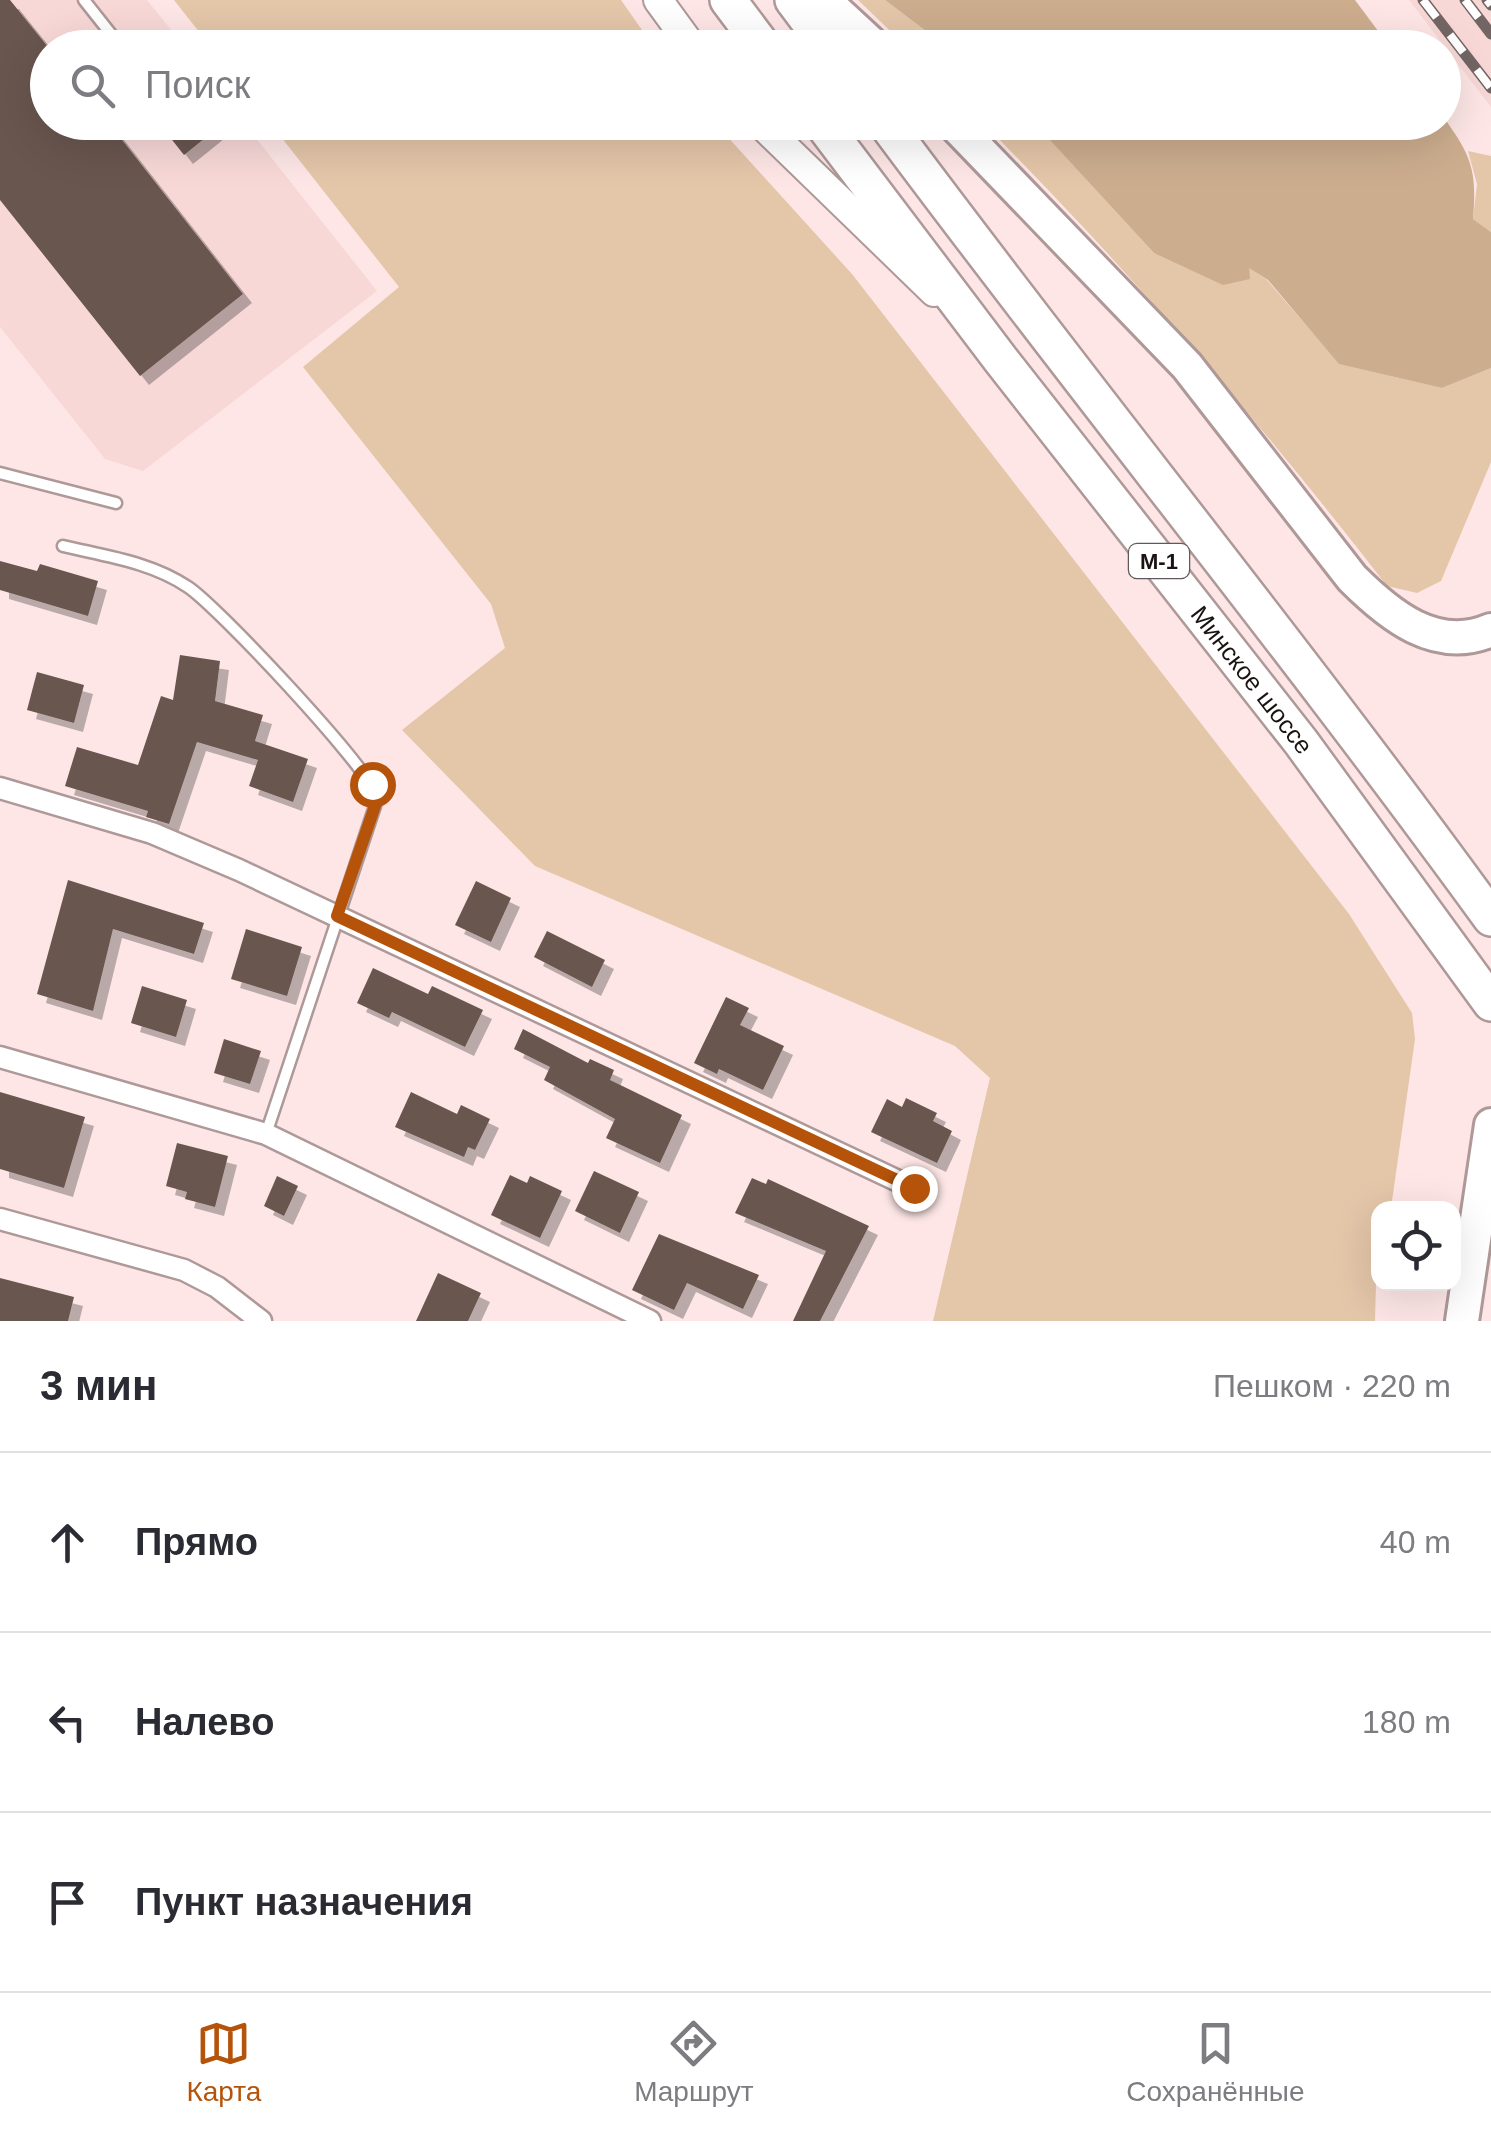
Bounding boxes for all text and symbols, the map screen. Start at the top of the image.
search box [30,30,1461,140]
icon: search [65,58,120,113]
text: Поиск [145,64,250,106]
road number: М-1 [1129,544,1189,578]
street label: Минское шоссе [1186,600,1319,759]
route start [350,762,396,808]
route end [892,1166,938,1212]
map controls [1371,1201,1461,1291]
button: locate [1371,1201,1461,1291]
text: 3 мин [40,1362,157,1409]
text: Пешком · 220 m [1213,1368,1451,1404]
icon: ahead [40,1515,95,1570]
text: Прямо [135,1521,258,1563]
text: 40 m [1380,1524,1451,1560]
icon: left [40,1695,95,1750]
text: Налево [135,1701,274,1743]
text: 180 m [1362,1704,1451,1740]
icon: arrive [40,1875,95,1930]
text: Пункт назначения [135,1881,473,1923]
tab: Карта [186,2016,261,2108]
tab: Маршрут [634,2016,753,2108]
tab: Сохранённые [1126,2016,1305,2108]

